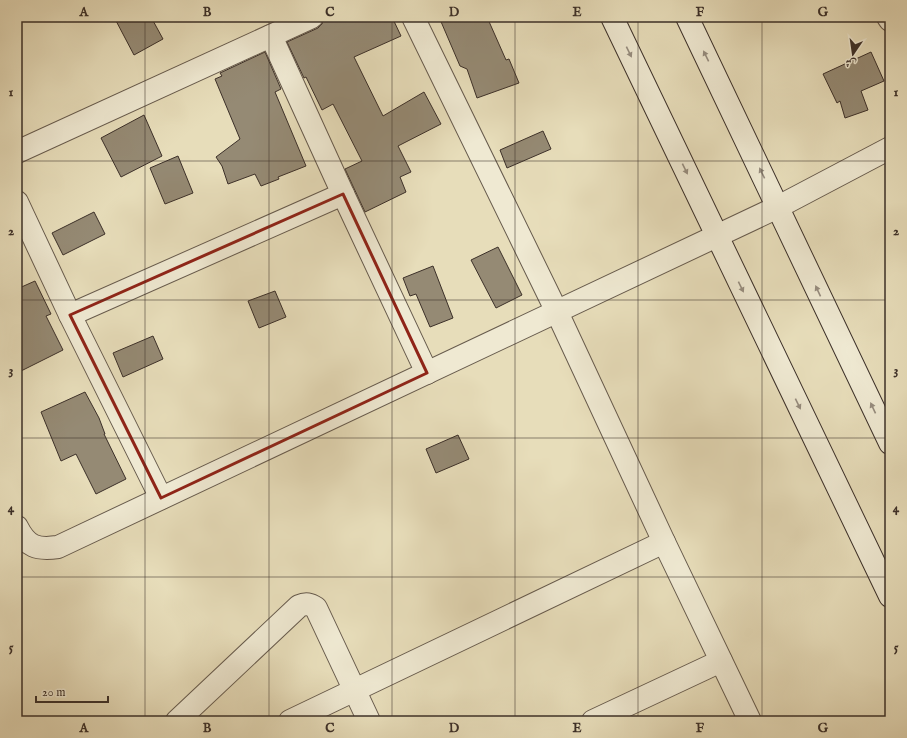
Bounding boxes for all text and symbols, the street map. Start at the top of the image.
text: A [79,4,90,21]
text: B [203,4,212,21]
text: C [325,4,335,21]
text: D [449,4,460,21]
text: E [572,4,582,21]
text: F [696,4,705,21]
text: G [818,4,829,21]
north arrow [833,34,873,74]
one-way arrow [626,46,632,58]
one-way arrow [703,50,709,61]
text: ش [844,55,858,71]
text: 1 [9,84,14,101]
text: 1 [894,84,899,101]
one-way arrow [682,164,688,175]
one-way arrow [759,167,765,179]
text: 2 [8,223,14,240]
text: 2 [893,223,899,240]
one-way arrow [738,281,744,292]
one-way arrow [815,285,821,296]
text: 3 [9,362,14,379]
text: 3 [894,362,899,379]
one-way arrow [795,398,801,409]
one-way arrow [870,402,876,414]
text: 4 [8,500,15,517]
text: 4 [893,500,900,517]
text: 5 [9,639,14,656]
text: 5 [894,639,899,656]
scale bar [36,678,108,704]
text: 20 m [42,685,65,700]
text: A [79,720,90,737]
text: B [203,720,212,737]
text: C [325,720,335,737]
text: D [449,720,460,737]
text: E [572,720,582,737]
text: F [696,720,705,737]
text: G [818,720,829,737]

